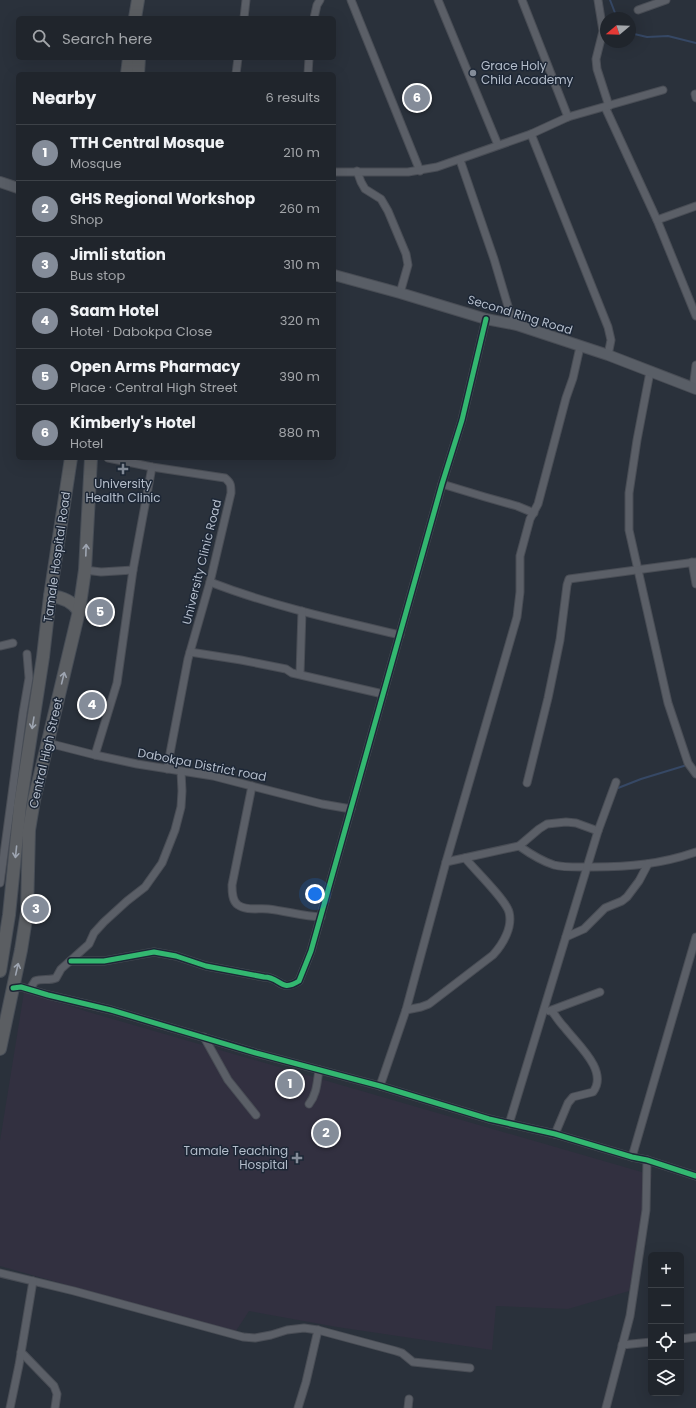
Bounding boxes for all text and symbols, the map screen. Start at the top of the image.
north arrow [600,12,636,48]
search box [16,16,336,60]
icon: search [30,27,52,49]
text: Search here [62,28,152,49]
place label: Grace Holy Child Academy [481,57,574,88]
marker: Grace Holy Child Academy [468,68,478,78]
pin: 6 [404,83,430,113]
text: Nearby [32,86,96,110]
text: 6 results [266,88,320,107]
text: TTH Central Mosque [70,132,224,153]
text: 1 [43,143,47,162]
text: 210 m [283,143,320,162]
text: Mosque [70,154,121,173]
text: GHS Regional Workshop [70,188,255,209]
text: 2 [41,199,49,218]
text: 260 m [279,199,320,218]
text: Shop [70,210,103,229]
text: Jimli station [70,244,166,265]
text: 3 [41,255,49,274]
text: 310 m [283,255,320,274]
text: Bus stop [70,266,125,285]
street label: Second Ring Road [466,290,575,339]
text: Saam Hotel [70,300,159,321]
text: 4 [41,311,49,330]
text: 320 m [280,311,320,330]
text: Hotel · Dabokpa Close [70,322,212,341]
text: Open Arms Pharmacy [70,356,240,377]
text: 5 [41,367,49,386]
text: 390 m [279,367,320,386]
text: Place · Central High Street [70,378,237,397]
text: Kimberly's Hotel [70,412,196,433]
text: 6 [41,423,49,442]
text: 880 m [279,423,320,442]
text: Hotel [70,434,103,453]
marker: University Health Clinic [117,463,129,475]
place label: University Health Clinic [85,475,161,506]
street label: Tamale Hospital Road [39,490,74,623]
street label: University Clinic Road [178,498,225,626]
one-way arrow [82,544,89,557]
pin: 5 [87,597,113,627]
one-way arrow [60,671,68,684]
pin: 4 [79,690,105,720]
street label: Central High Street [25,696,66,810]
one-way arrow [29,716,37,729]
street label: Dabokpa District road [136,744,268,785]
one-way arrow [12,845,19,858]
your location [305,884,325,904]
pin: 3 [23,894,49,924]
one-way arrow [14,963,21,976]
pin: 1 [277,1069,303,1099]
pin: 2 [313,1118,339,1148]
place label: Tamale Teaching Hospital [184,1142,288,1173]
marker: Tamale Teaching Hospital [291,1152,303,1164]
map controls [648,1252,684,1396]
button: + [648,1252,684,1288]
button: − [648,1288,684,1324]
button: locate [648,1324,684,1360]
button: layers [648,1360,684,1396]

